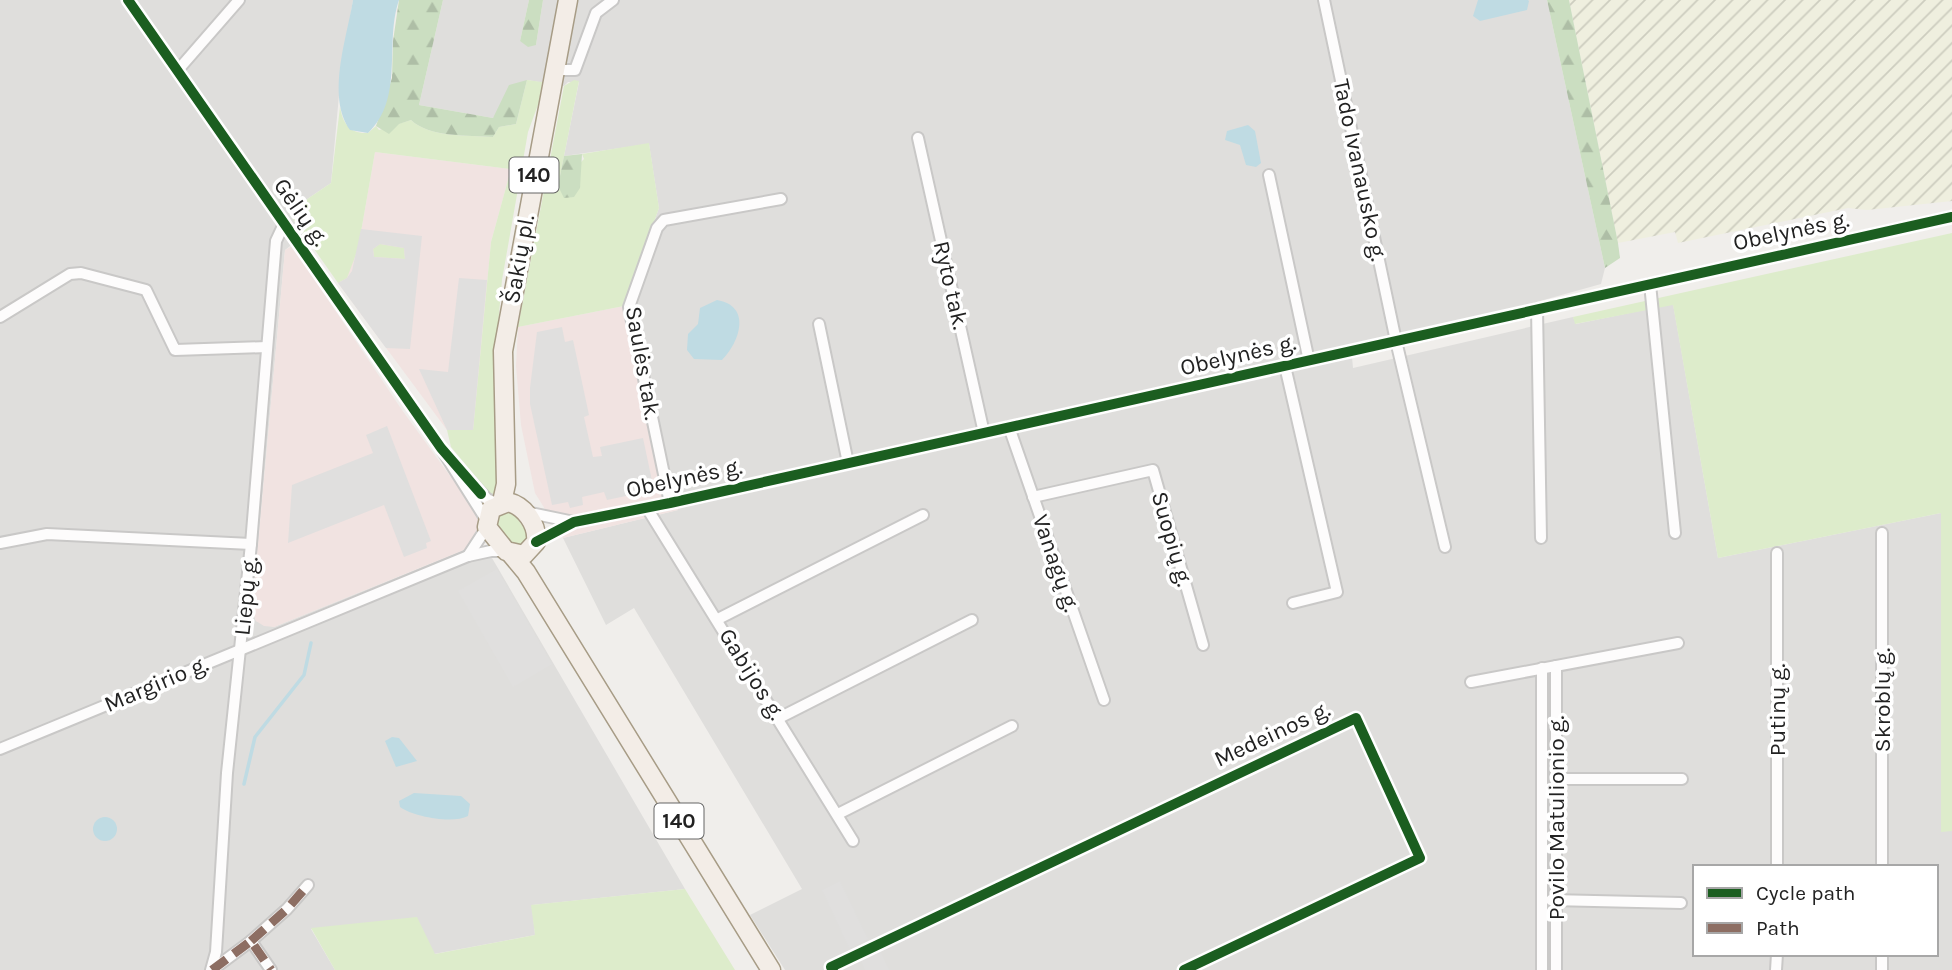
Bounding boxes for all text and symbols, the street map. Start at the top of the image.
street label: Tado Ivanausko g. [1328,77,1392,263]
road number: 140 [510,158,558,192]
street label: Gėlių g. [268,173,334,251]
street label: Obelynės g. [1731,206,1851,256]
street label: Šakių pl. [498,212,540,306]
street label: Ryto tak. [928,238,974,332]
street label: Saulės tak. [620,304,666,422]
street label: Obelynės g. [1178,329,1298,381]
street label: Obelynės g. [624,453,744,503]
street label: Suopių g. [1146,489,1198,589]
street label: Vanagų g. [1027,511,1085,615]
street label: Liepų g. [228,555,264,637]
street label: Gabijos g. [713,623,791,725]
street label: Skroblų g. [1869,648,1896,752]
street label: Margirio g. [100,650,212,718]
street label: Putinų g. [1764,664,1791,756]
street label: Medeinos g. [1210,695,1334,773]
street label: Povilo Matulionio g. [1543,716,1570,920]
road number: 140 [654,804,704,838]
legend [1693,865,1938,956]
text: Cycle path [1756,881,1856,905]
text: Path [1756,916,1800,940]

